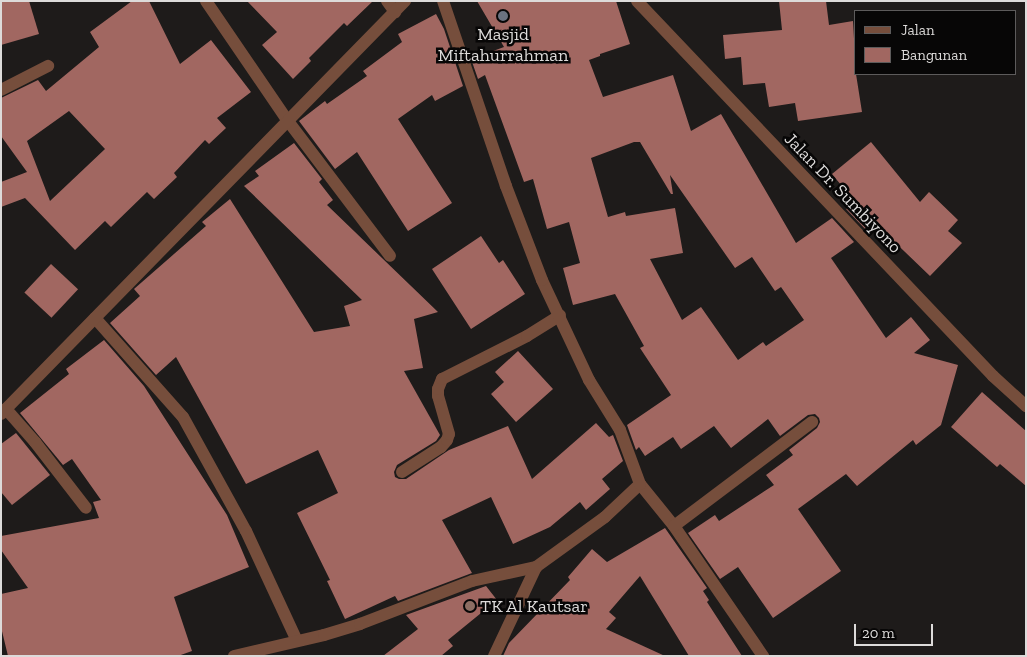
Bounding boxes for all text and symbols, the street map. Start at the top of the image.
marker: Masjid Miftahurrahman [497,10,509,22]
legend [854,10,1017,75]
text: Jalan [901,21,935,39]
place label: Masjid Miftahurrahman [438,24,568,66]
text: Bangunan [901,46,967,64]
street label: Jalan Dr. Sumbiyono [780,128,906,258]
place label: TK Al Kautsar [480,595,589,617]
marker: TK Al Kautsar [464,600,476,612]
scale bar [857,614,936,646]
text: 20 m [862,624,895,642]

